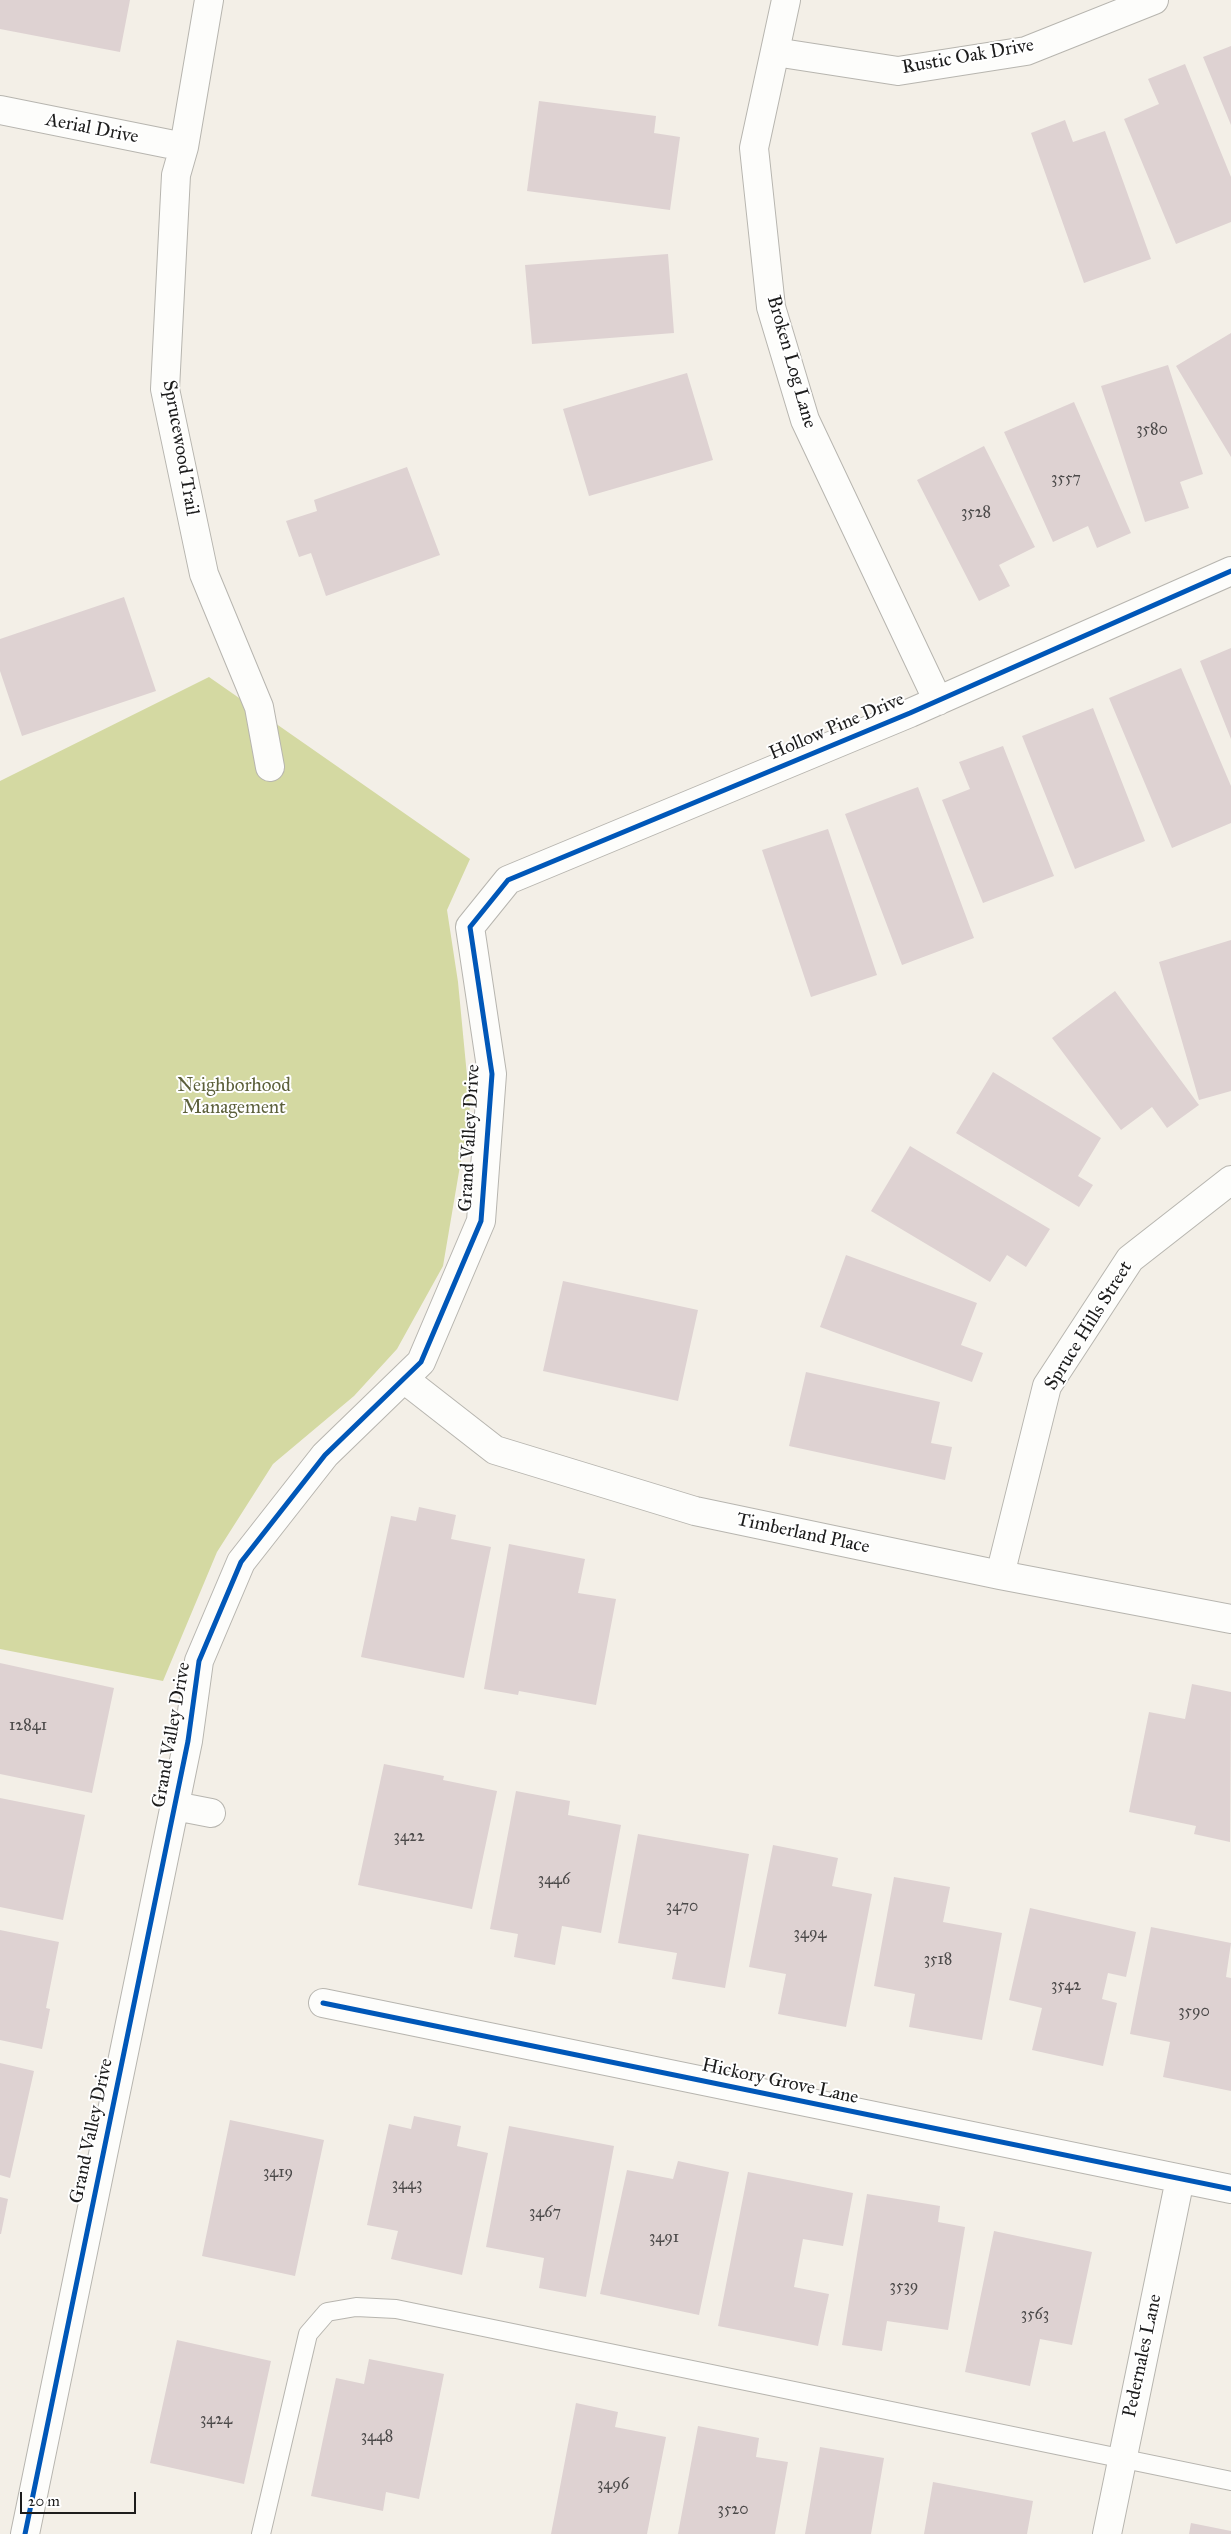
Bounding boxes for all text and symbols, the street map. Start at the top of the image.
street label: Rustic Oak Drive [900,34,1036,80]
street label: Aerial Drive [44,109,140,149]
street label: Broken Log Lane [761,293,821,431]
street label: Sprucewood Trail [157,379,203,517]
house number: 3580 [1136,420,1168,440]
house number: 3557 [1051,469,1081,489]
house number: 3528 [961,503,991,523]
street label: Hollow Pine Drive [766,688,908,766]
street label: Grand Valley Drive [455,1064,485,1212]
park label: Neighborhood Management [177,1075,291,1119]
street label: Spruce Hills Street [1040,1257,1138,1395]
street label: Timberland Place [734,1509,872,1559]
street label: Grand Valley Drive [148,1660,196,1810]
house number: 12841 [9,1716,47,1736]
house number: 3422 [393,1827,425,1847]
house number: 3446 [538,1870,570,1890]
house number: 3470 [666,1897,698,1917]
house number: 3494 [794,1924,826,1944]
house number: 3518 [924,1950,952,1970]
house number: 3542 [1051,1976,1081,1996]
house number: 3590 [1178,2002,1210,2022]
street label: Hickory Grove Lane [700,2054,860,2110]
street label: Grand Valley Drive [65,2056,119,2206]
house number: 3419 [263,2163,293,2183]
house number: 3443 [392,2175,422,2195]
house number: 3467 [529,2203,561,2223]
house number: 3491 [649,2228,679,2248]
house number: 3539 [890,2277,918,2297]
street label: Pedernales Lane [1119,2292,1167,2420]
house number: 3563 [1021,2305,1049,2325]
house number: 3424 [200,2410,232,2430]
house number: 3448 [361,2427,393,2447]
house number: 3496 [597,2475,629,2495]
scale bar [22,2482,139,2514]
text: 20 m [28,2492,60,2510]
house number: 3520 [717,2500,749,2520]

